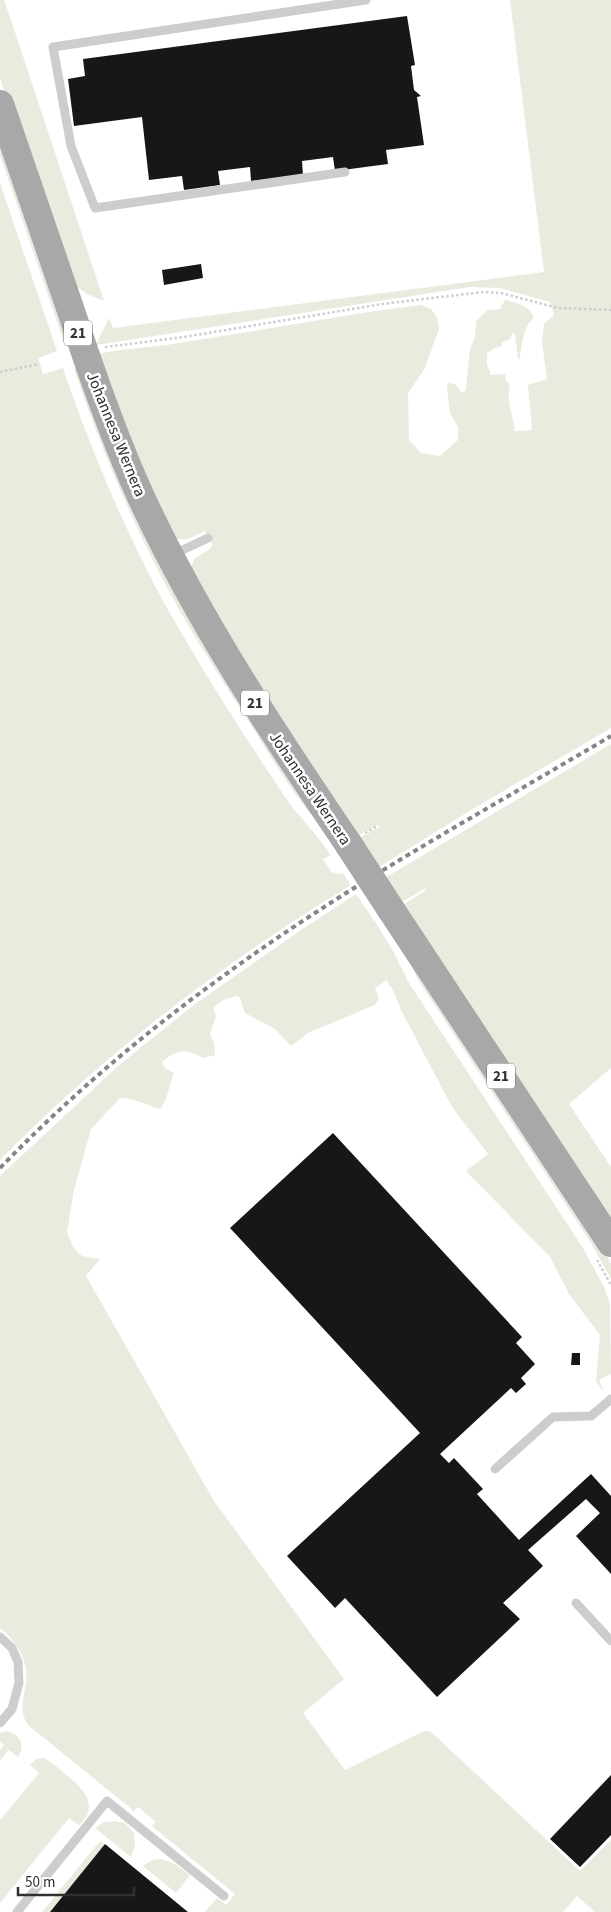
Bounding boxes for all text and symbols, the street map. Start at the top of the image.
road number: 21 [64,320,92,346]
street label: Johannesa Wernera [81,369,151,500]
road number: 21 [241,690,269,716]
street label: Johannesa Wernera [264,727,356,850]
road number: 21 [487,1064,515,1088]
scale bar [18,1864,134,1896]
text: 50 m [25,1872,55,1893]

